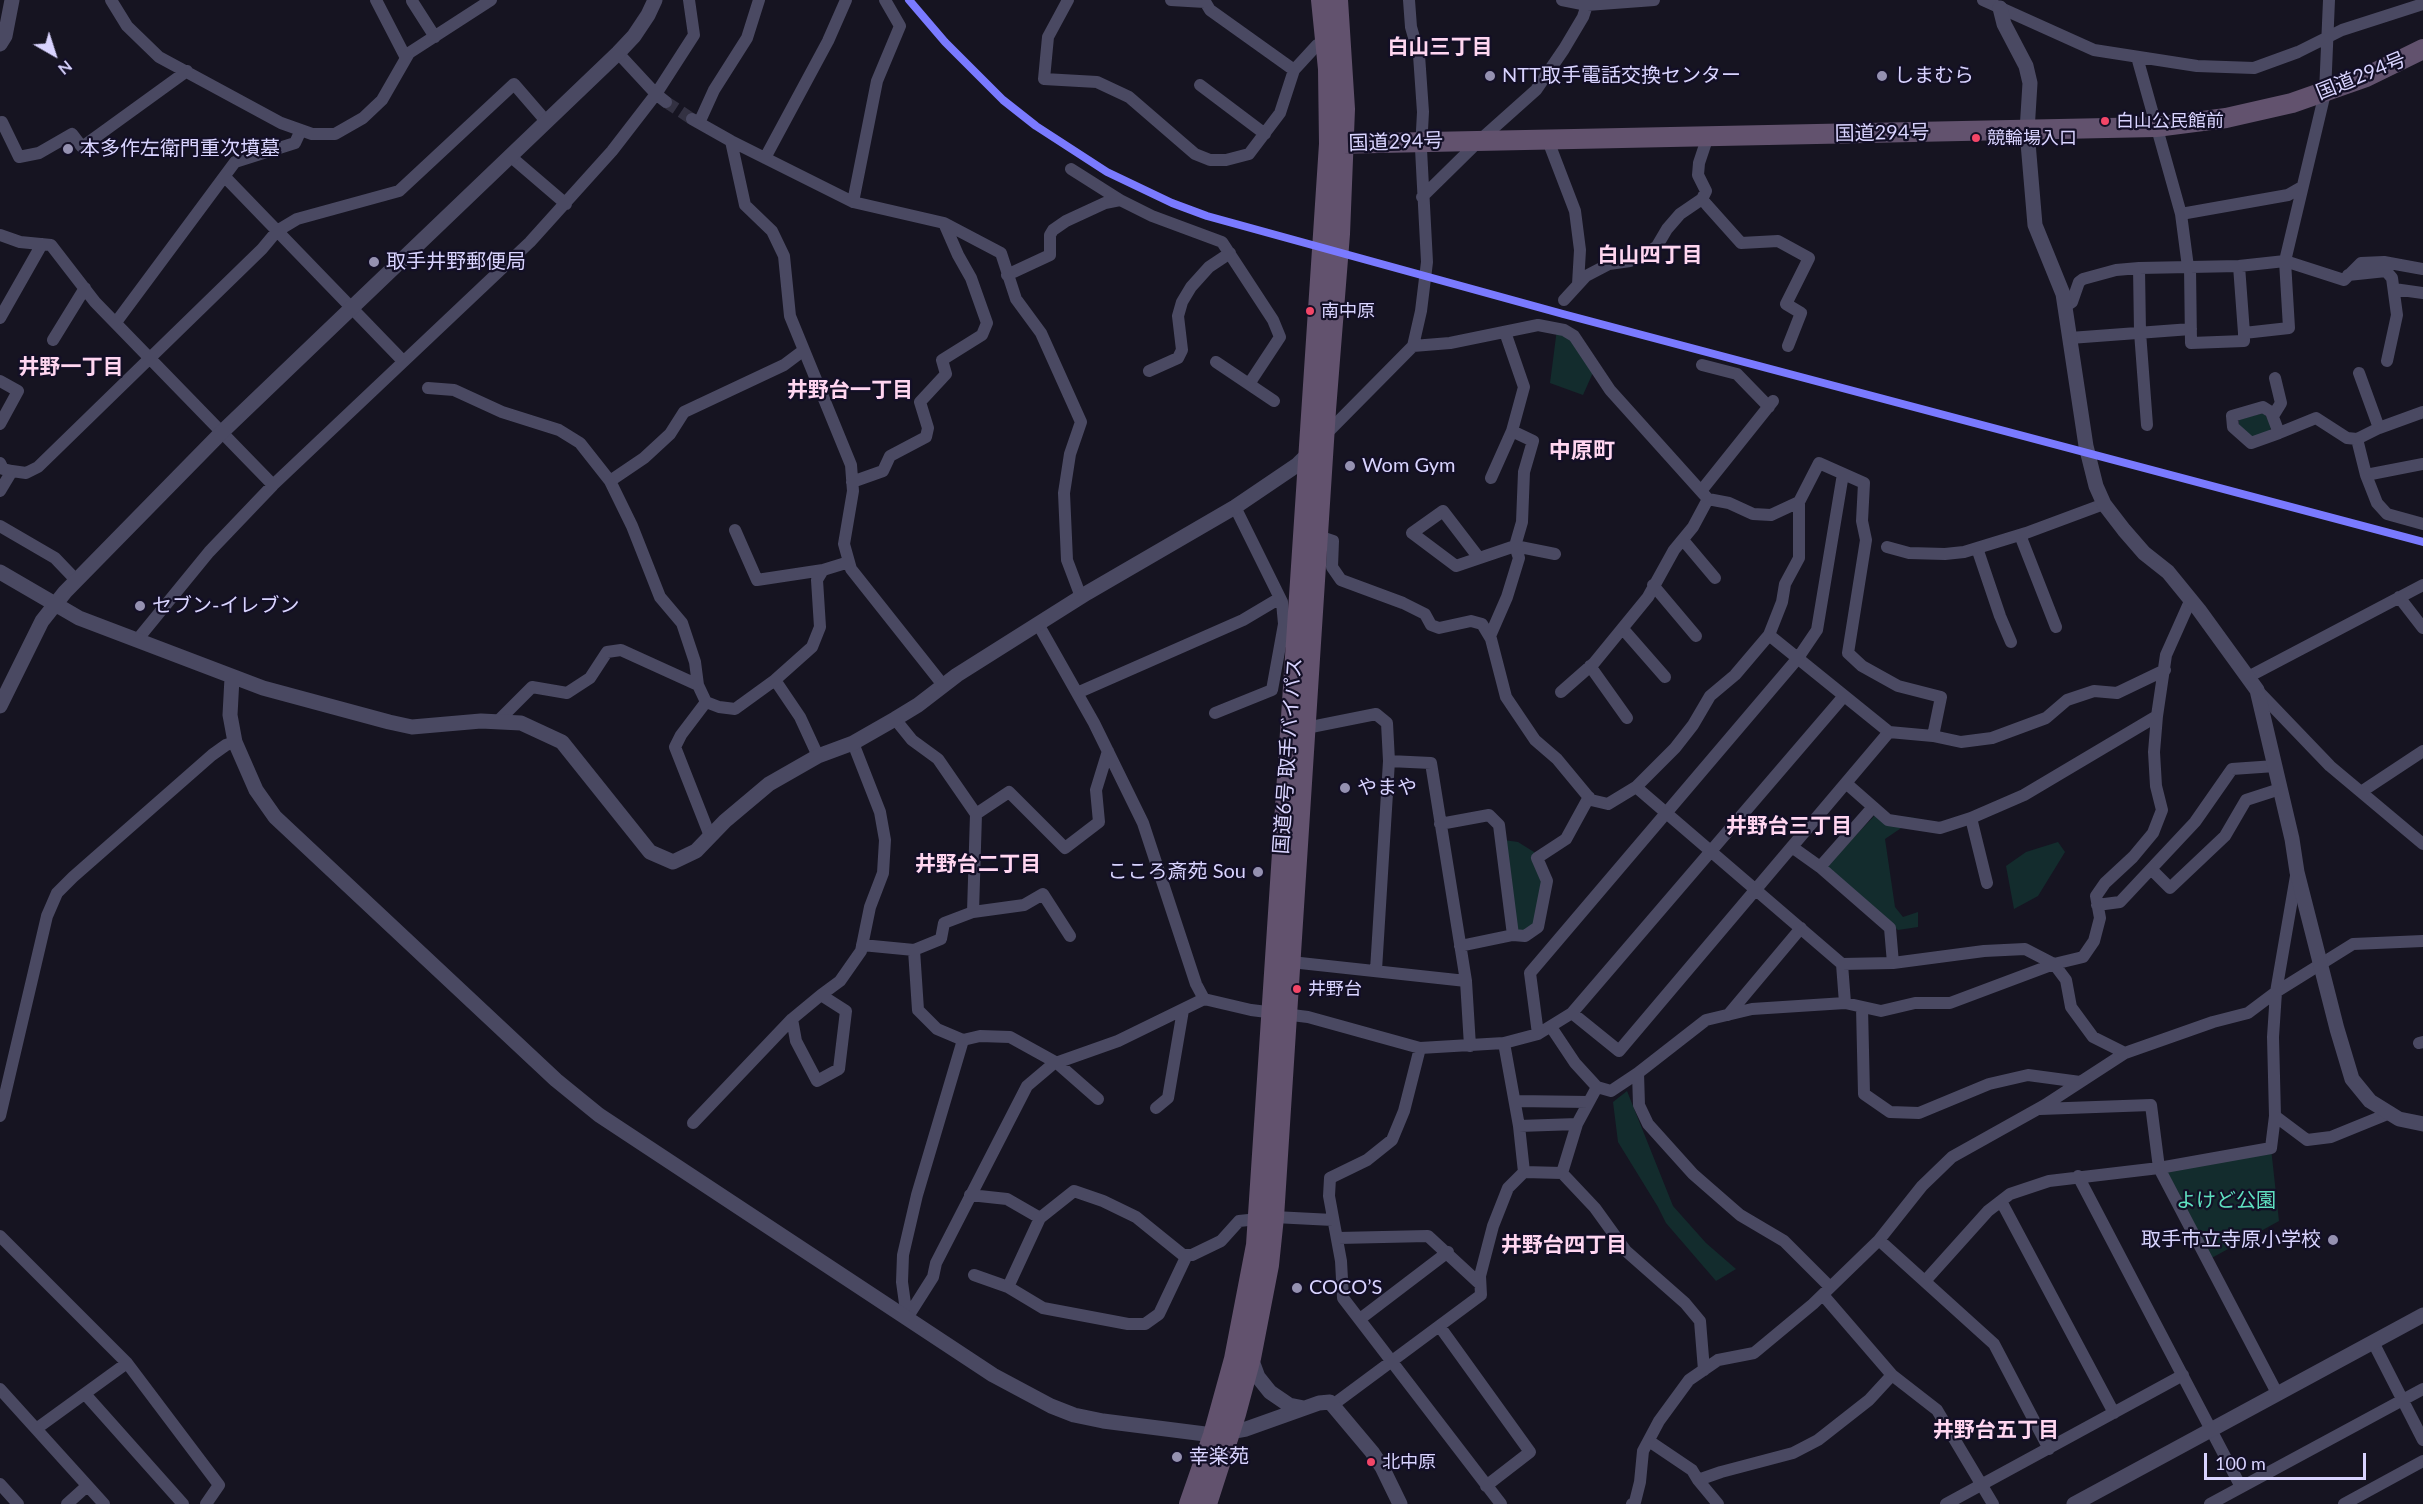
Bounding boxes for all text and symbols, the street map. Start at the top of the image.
north arrow [24,24,84,84]
district label: 白山三丁目 [1388,34,1492,60]
street label: 国道294号 [2313,47,2409,105]
text: N [55,57,76,80]
place label: NTT取手電話交換センター [1502,64,1741,88]
place label: しまむら [1894,64,1974,88]
marker: NTT取手電話交換センター [1483,69,1497,83]
marker: しまむら [1875,69,1889,83]
place label: 白山公民館前 [2116,110,2224,132]
marker: 白山公民館前 [2099,115,2111,127]
street label: 国道294号 [1834,120,1930,146]
place label: 競輪場入口 [1987,127,2077,149]
street label: 国道294号 [1348,128,1444,156]
marker: 競輪場入口 [1970,132,1982,144]
place label: 本多作左衛門重次墳墓 [80,137,280,161]
marker: 本多作左衛門重次墳墓 [61,142,75,156]
district label: 白山四丁目 [1598,242,1702,268]
place label: 取手井野郵便局 [386,250,526,274]
marker: 取手井野郵便局 [367,255,381,269]
place label: 南中原 [1321,300,1375,322]
marker: 南中原 [1304,305,1316,317]
district label: 井野一丁目 [19,354,123,380]
district label: 井野台一丁目 [787,377,913,403]
district label: 中原町 [1549,438,1615,464]
place label: Wom Gym [1362,454,1455,478]
marker: Wom Gym [1343,459,1357,473]
place label: セブン-イレブン [152,594,299,618]
marker: セブン-イレブン [133,599,147,613]
street label: 国道6号 取手バイパス [1269,657,1307,855]
place label: やまや [1357,776,1417,800]
marker: やまや [1338,781,1352,795]
district label: 井野台三丁目 [1726,813,1852,839]
district label: 井野台二丁目 [915,851,1041,877]
place label: こころ斎苑 Sou [1108,860,1246,884]
marker: こころ斎苑 Sou [1251,865,1265,879]
place label: 井野台 [1308,978,1362,1000]
marker: 井野台 [1291,983,1303,995]
park label: よけど公園 [2176,1189,2276,1213]
place label: 取手市立寺原小学校 [2141,1228,2321,1252]
district label: 井野台四丁目 [1501,1232,1627,1258]
marker: 取手市立寺原小学校 [2326,1233,2340,1247]
place label: COCO’S [1309,1276,1382,1300]
marker: COCO’S [1290,1281,1304,1295]
district label: 井野台五丁目 [1933,1417,2059,1443]
scale bar [2207,1441,2369,1479]
place label: 幸楽苑 [1189,1445,1249,1469]
marker: 幸楽苑 [1170,1450,1184,1464]
place label: 北中原 [1382,1451,1436,1473]
text: 100 m [2215,1452,2266,1474]
marker: 北中原 [1365,1456,1377,1468]

